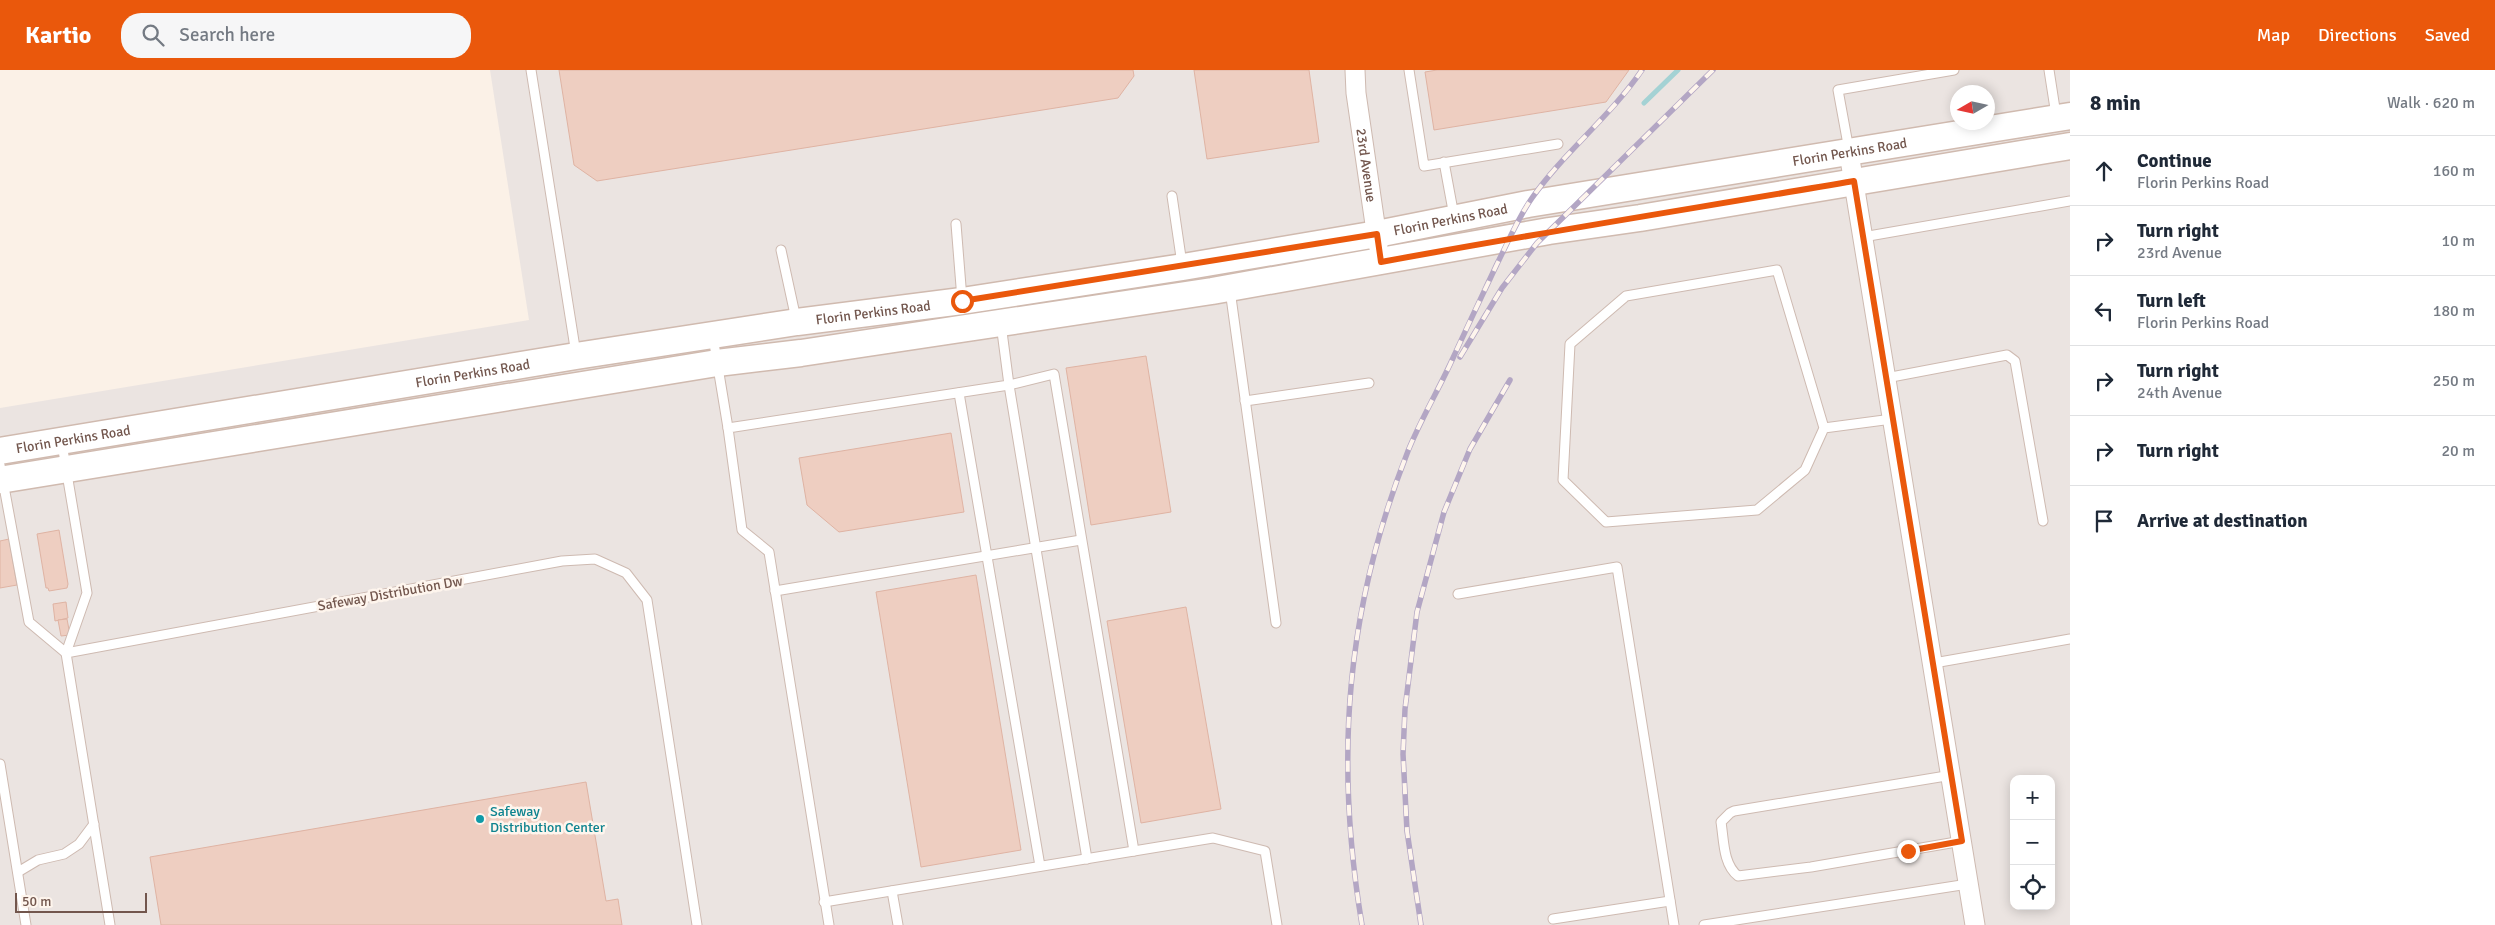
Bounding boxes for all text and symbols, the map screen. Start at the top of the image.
search box [121,13,471,58]
text: Kartio [25,20,91,50]
icon: search [139,21,167,49]
text: Search here [179,23,275,47]
text: Map [2257,24,2290,46]
text: Directions [2318,24,2397,46]
text: Saved [2425,24,2470,46]
north arrow [1950,85,1995,130]
text: 8 min [2090,90,2141,116]
text: Walk · 620 m [2387,93,2475,113]
street label: 23rd Avenue [1352,127,1380,203]
street label: Florin Perkins Road [1791,135,1908,170]
text: Continue [2137,149,2212,173]
icon: ahead [2090,157,2118,185]
text: 160 m [2433,161,2475,181]
text: Florin Perkins Road [2137,173,2269,193]
street label: Florin Perkins Road [1392,200,1509,240]
text: Turn right [2137,219,2219,243]
icon: right [2090,227,2118,255]
text: 10 m [2441,231,2475,251]
text: 23rd Avenue [2137,243,2222,263]
text: Turn left [2137,289,2206,313]
route start [951,290,974,313]
street label: Florin Perkins Road [815,297,932,329]
icon: left [2090,297,2118,325]
text: 180 m [2433,301,2475,321]
text: Florin Perkins Road [2137,313,2269,333]
street label: Florin Perkins Road [414,356,531,391]
text: Turn right [2137,359,2219,383]
icon: right [2090,367,2118,395]
text: 250 m [2433,371,2475,391]
text: 24th Avenue [2137,383,2222,403]
street label: Florin Perkins Road [15,422,132,457]
icon: right [2090,437,2118,465]
text: Turn right [2137,439,2219,463]
text: 20 m [2441,441,2475,461]
icon: arrive [2090,507,2118,535]
text: Arrive at destination [2137,509,2308,533]
street label: Safeway Distribution Dw [316,572,464,615]
map controls [2010,775,2055,910]
button: + [2010,775,2055,820]
place label: Safeway Distribution Center [490,803,606,836]
marker: Safeway Distribution Center [474,813,486,825]
button: − [2010,820,2055,865]
route end [1897,840,1920,863]
button: locate [2010,865,2055,910]
scale bar [15,890,148,913]
text: 50 m [22,893,51,910]

